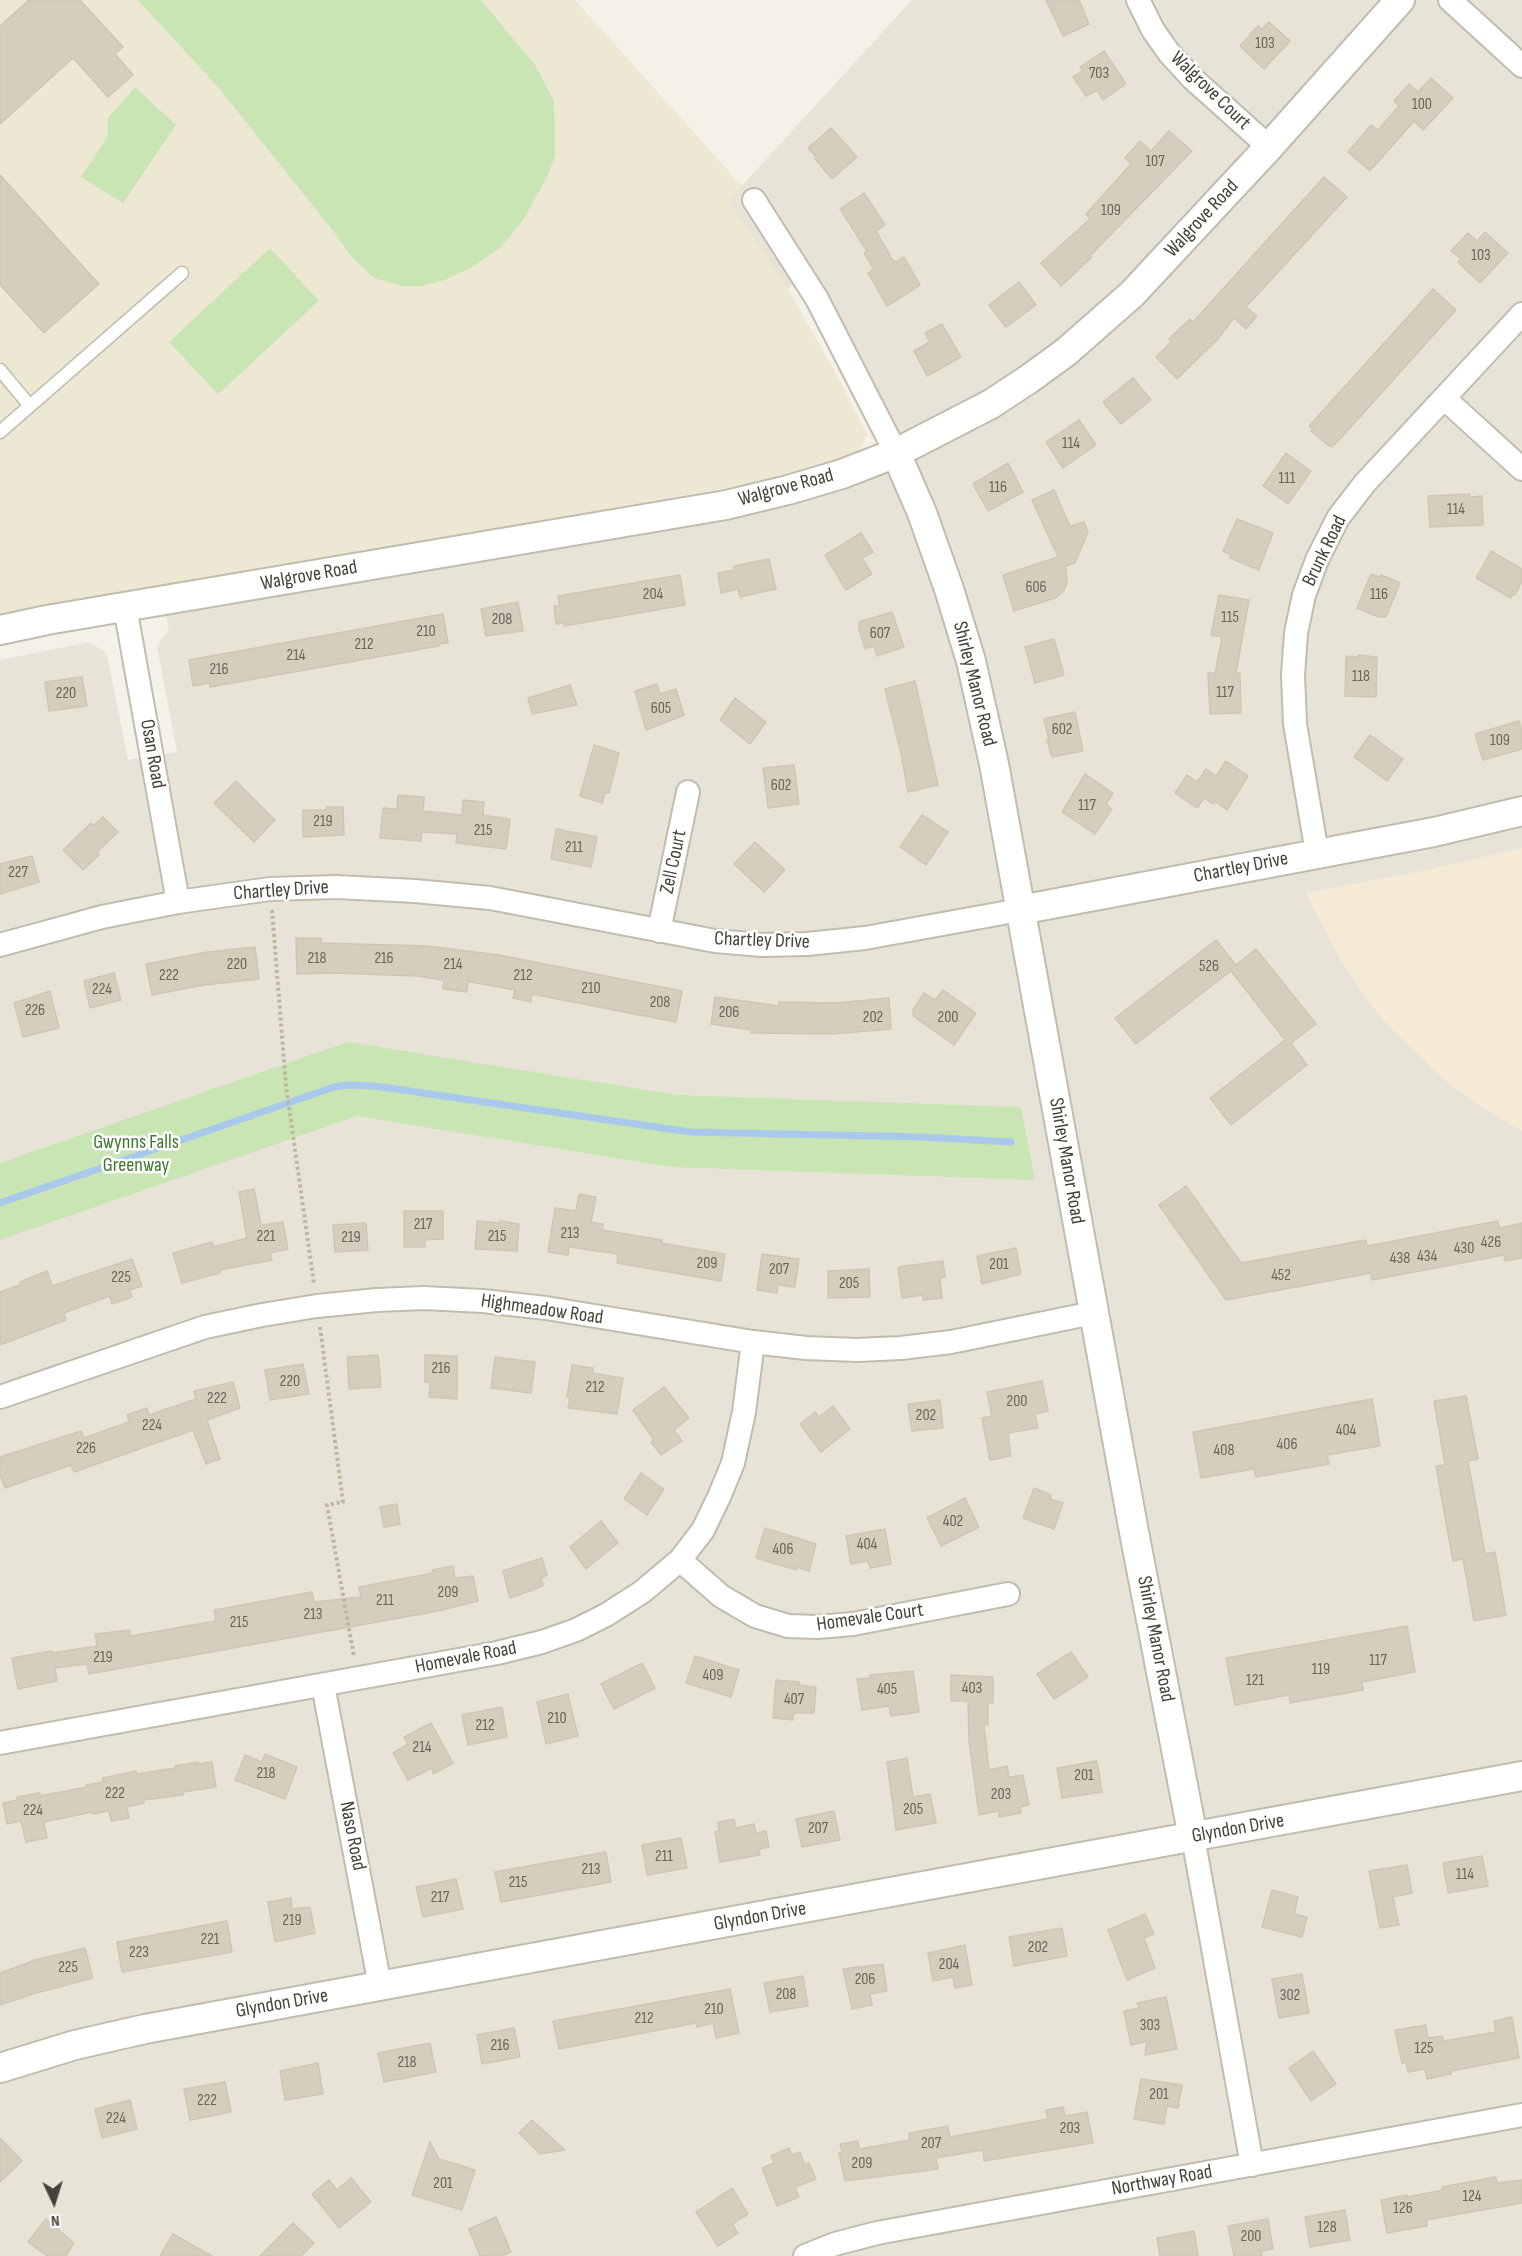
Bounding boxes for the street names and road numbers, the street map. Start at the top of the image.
street label: Walgrove Court [1165,47,1255,135]
street label: Walgrove Road [1160,175,1244,263]
street label: Walgrove Road [736,464,836,512]
street label: Brunk Road [1298,512,1352,590]
street label: Walgrove Road [259,556,359,596]
street label: Shirley Manor Road [947,619,1001,749]
street label: Osan Road [134,718,170,790]
street label: Zell Court [656,828,692,896]
street label: Chartley Drive [1192,847,1290,889]
street label: Chartley Drive [233,876,329,906]
street label: Chartley Drive [714,927,810,955]
street label: Shirley Manor Road [1043,1096,1089,1226]
street label: Highmeadow Road [479,1290,605,1330]
street label: Shirley Manor Road [1131,1574,1179,1704]
street label: Homevale Court [815,1599,925,1637]
street label: Homevale Road [413,1636,519,1680]
street label: Naso Road [334,1799,370,1873]
street label: Glyndon Drive [1190,1809,1286,1849]
street label: Glyndon Drive [712,1897,808,1937]
street label: Glyndon Drive [234,1984,330,2024]
street label: Northway Road [1110,2160,1214,2202]

